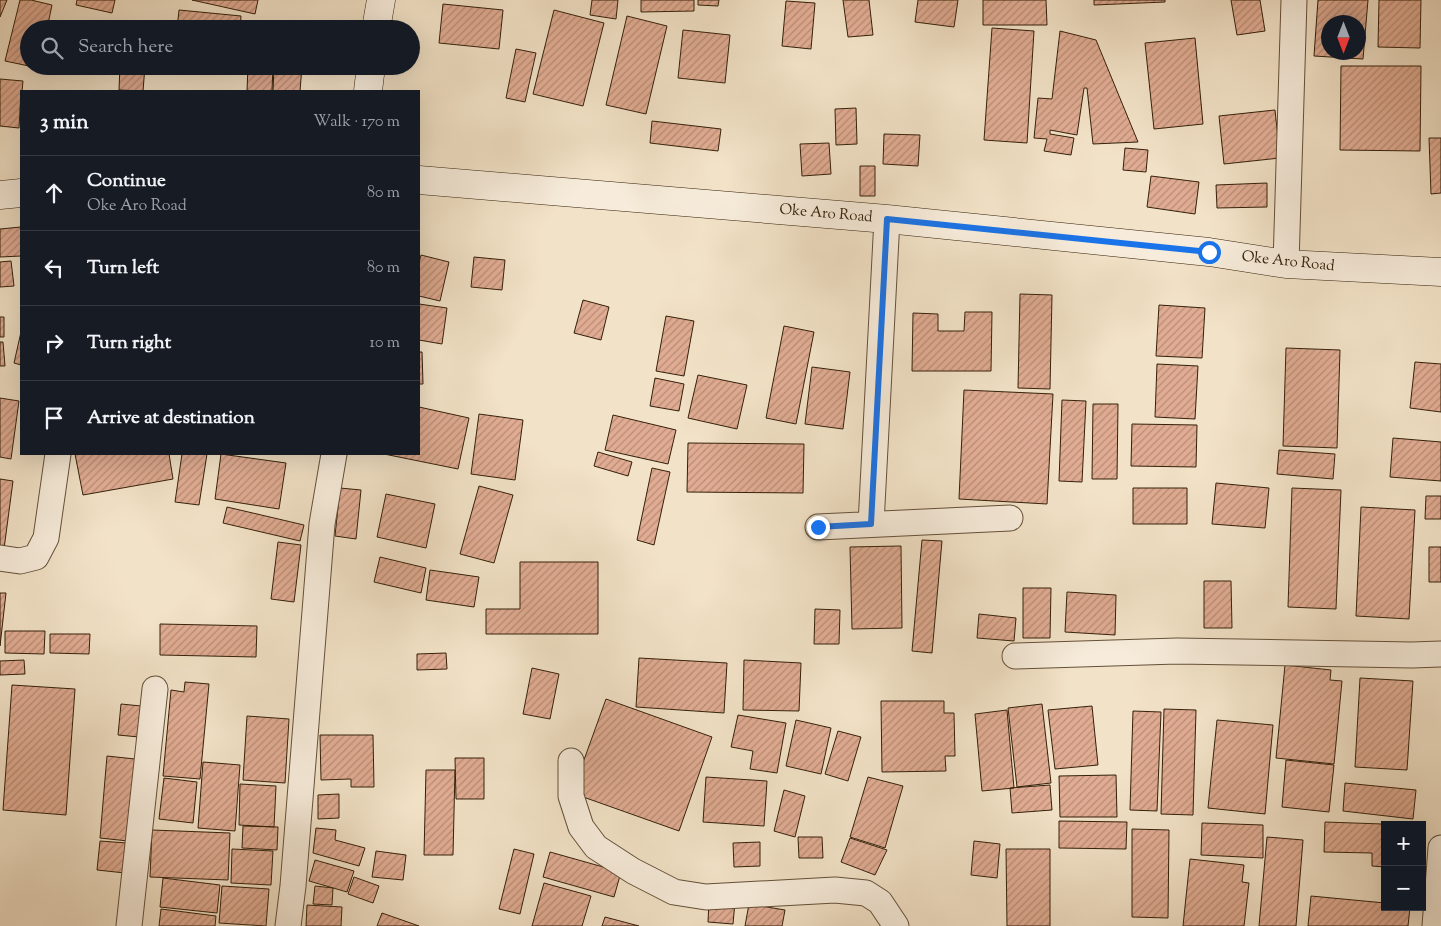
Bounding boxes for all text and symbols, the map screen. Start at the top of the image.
north arrow [1321,15,1366,60]
search box [20,20,420,75]
icon: search [38,34,66,62]
text: Search here [78,34,173,61]
text: 3 min [40,108,89,138]
text: Walk · 170 m [313,111,400,134]
text: Continue [87,168,166,195]
icon: ahead [40,179,68,207]
text: 80 m [367,182,400,205]
text: Oke Aro Road [87,195,187,218]
street label: Oke Aro Road [779,199,874,229]
route start [1198,241,1221,264]
street label: Oke Aro Road [1240,247,1336,277]
icon: left [40,254,68,282]
text: Turn left [87,255,159,282]
text: 80 m [367,257,400,280]
icon: right [40,329,68,357]
text: Turn right [87,330,171,357]
text: 10 m [370,332,400,355]
icon: arrive [40,404,68,432]
text: Arrive at destination [87,405,255,432]
route end [807,516,830,539]
map controls [1381,821,1426,911]
button: + [1381,821,1426,866]
button: − [1381,866,1426,911]

